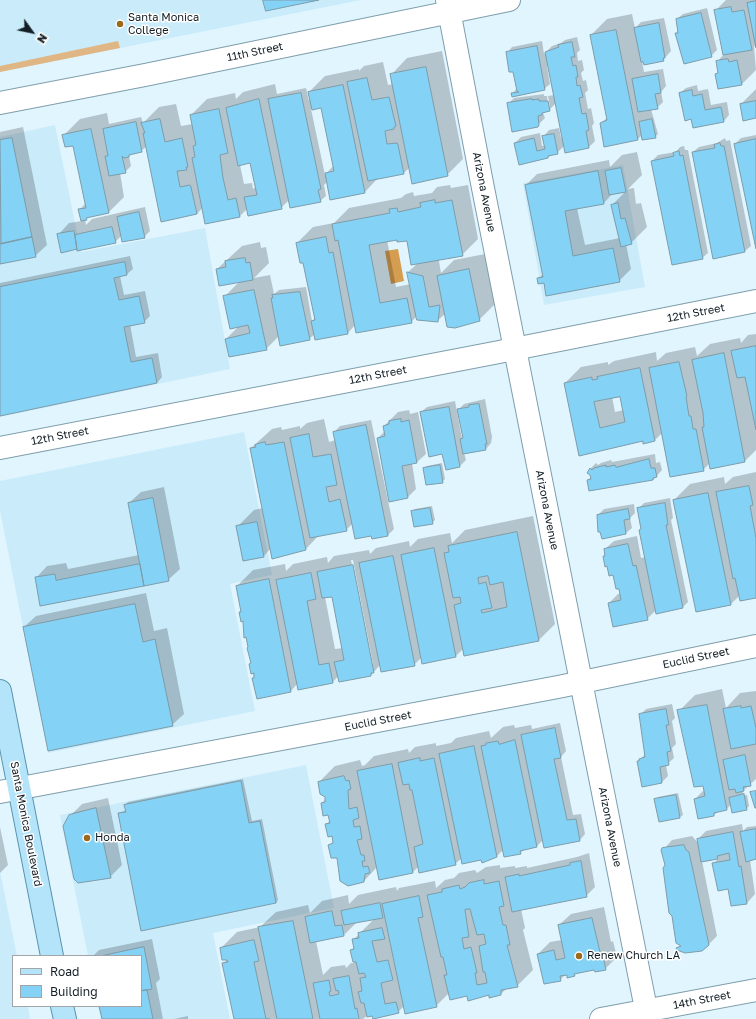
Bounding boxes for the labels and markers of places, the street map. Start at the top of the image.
place label: Santa Monica College [128,11,199,37]
marker: Santa Monica College [115,19,125,29]
place label: Honda [95,831,130,845]
marker: Honda [82,833,92,843]
place label: Renew Church LA [587,949,680,963]
marker: Renew Church LA [574,951,584,961]

